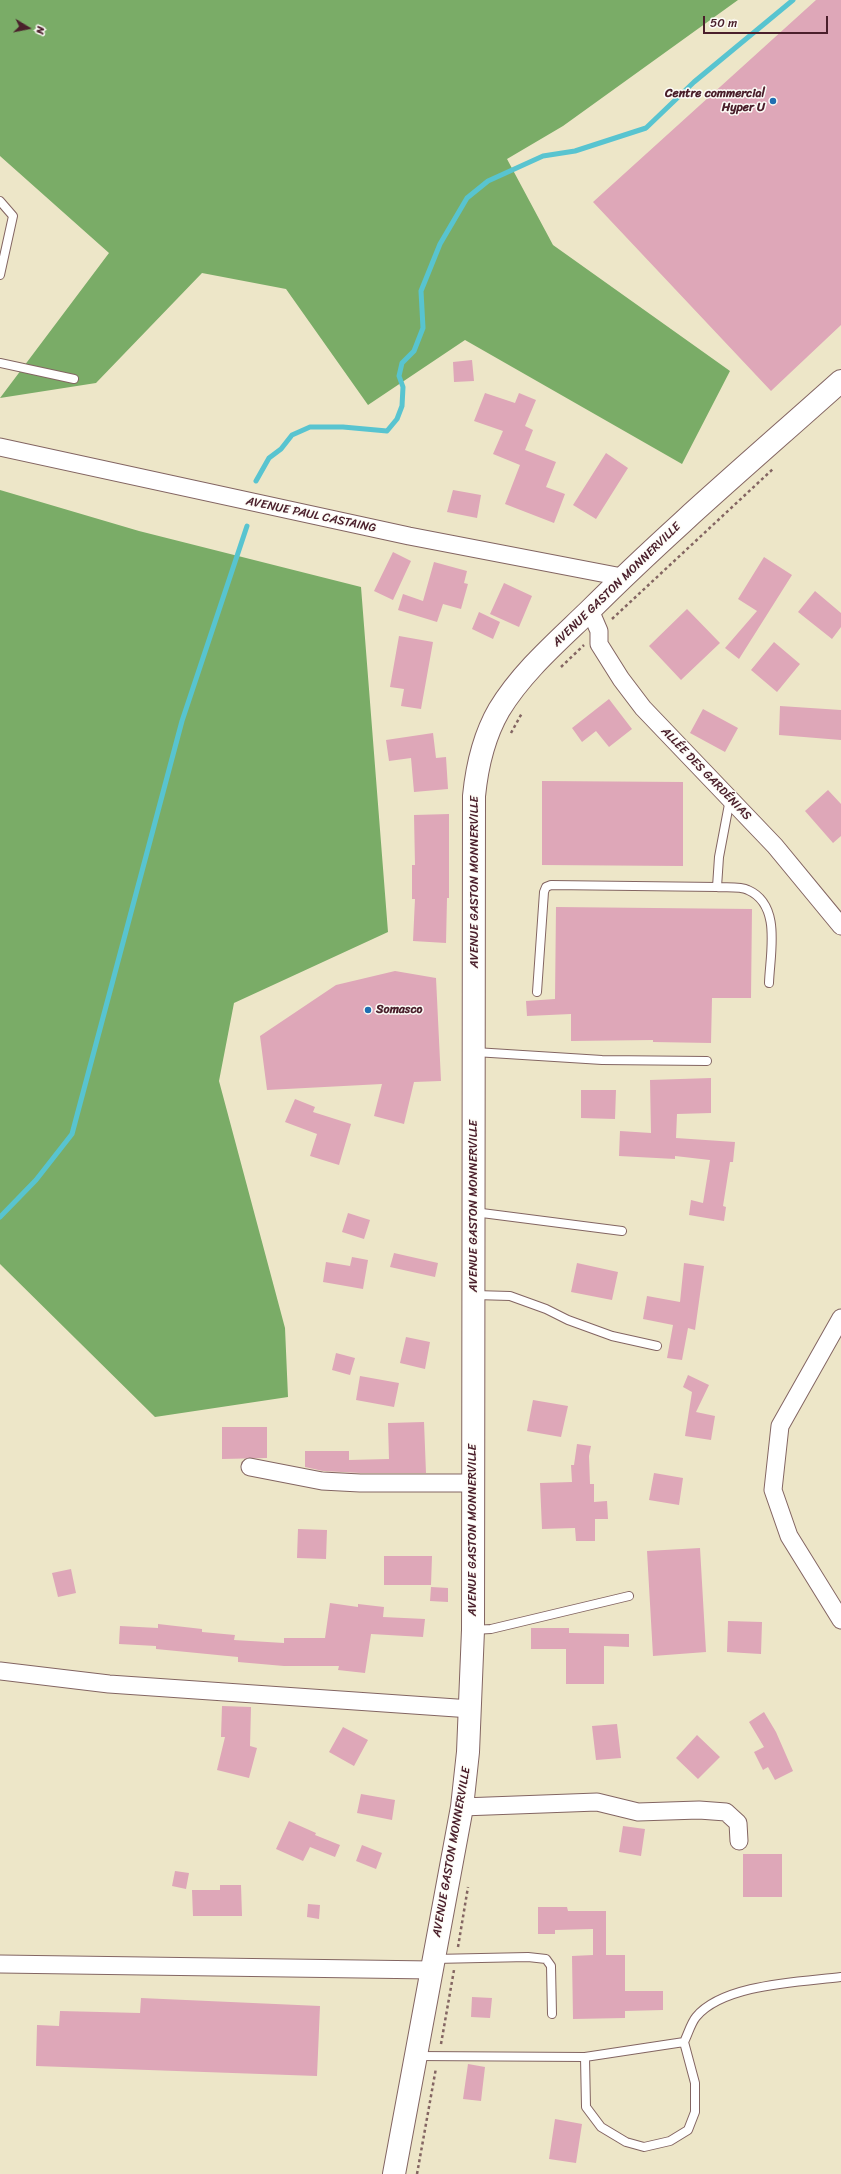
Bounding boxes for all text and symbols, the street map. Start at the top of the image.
north arrow [8,8,48,48]
scale bar [705,8,830,34]
text: 50 m [710,12,737,34]
text: N [30,25,50,36]
place label: Centre commercial Hyper U [665,87,765,115]
marker: Centre commercial Hyper U [768,96,778,106]
street label: AVENUE PAUL CASTAING [245,494,377,536]
street label: AVENUE GASTON MONNERVILLE [550,520,684,650]
street label: ALLÉE DES GARDÉNIAS [658,725,754,823]
street label: AVENUE GASTON MONNERVILLE [468,796,482,968]
place label: Somasco [376,1003,422,1017]
marker: Somasco [363,1005,373,1015]
street label: AVENUE GASTON MONNERVILLE [467,1120,481,1292]
street label: AVENUE GASTON MONNERVILLE [466,1444,480,1616]
street label: AVENUE GASTON MONNERVILLE [430,1766,474,1938]

